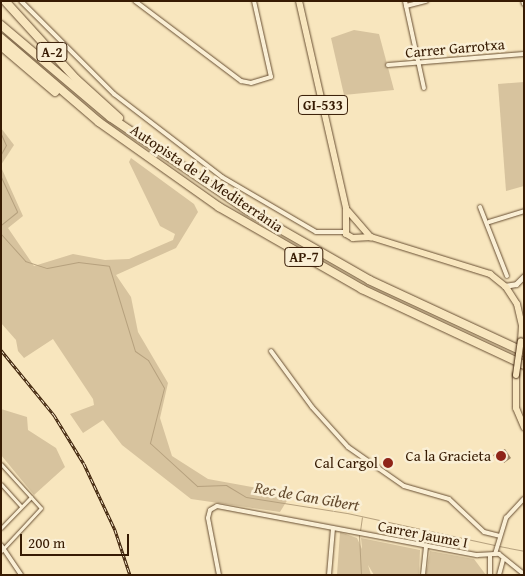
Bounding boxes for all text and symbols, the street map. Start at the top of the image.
street label: Carrer Garrotxa [405,35,505,61]
road number: A-2 [36,41,68,64]
road number: GI-533 [297,94,349,116]
street label: Autopista de la Mediterrània [127,120,287,236]
road number: AP-7 [284,246,324,268]
place label: Ca la Gracieta [406,447,491,465]
marker: Ca la Gracieta [495,450,507,462]
place label: Cal Cargol [314,454,378,472]
marker: Cal Cargol [382,457,394,469]
water label: Rec de Can Gibert [253,477,361,515]
street label: Carrer Jaume I [377,516,469,552]
scale bar [22,524,131,556]
text: 200 m [28,532,65,553]

